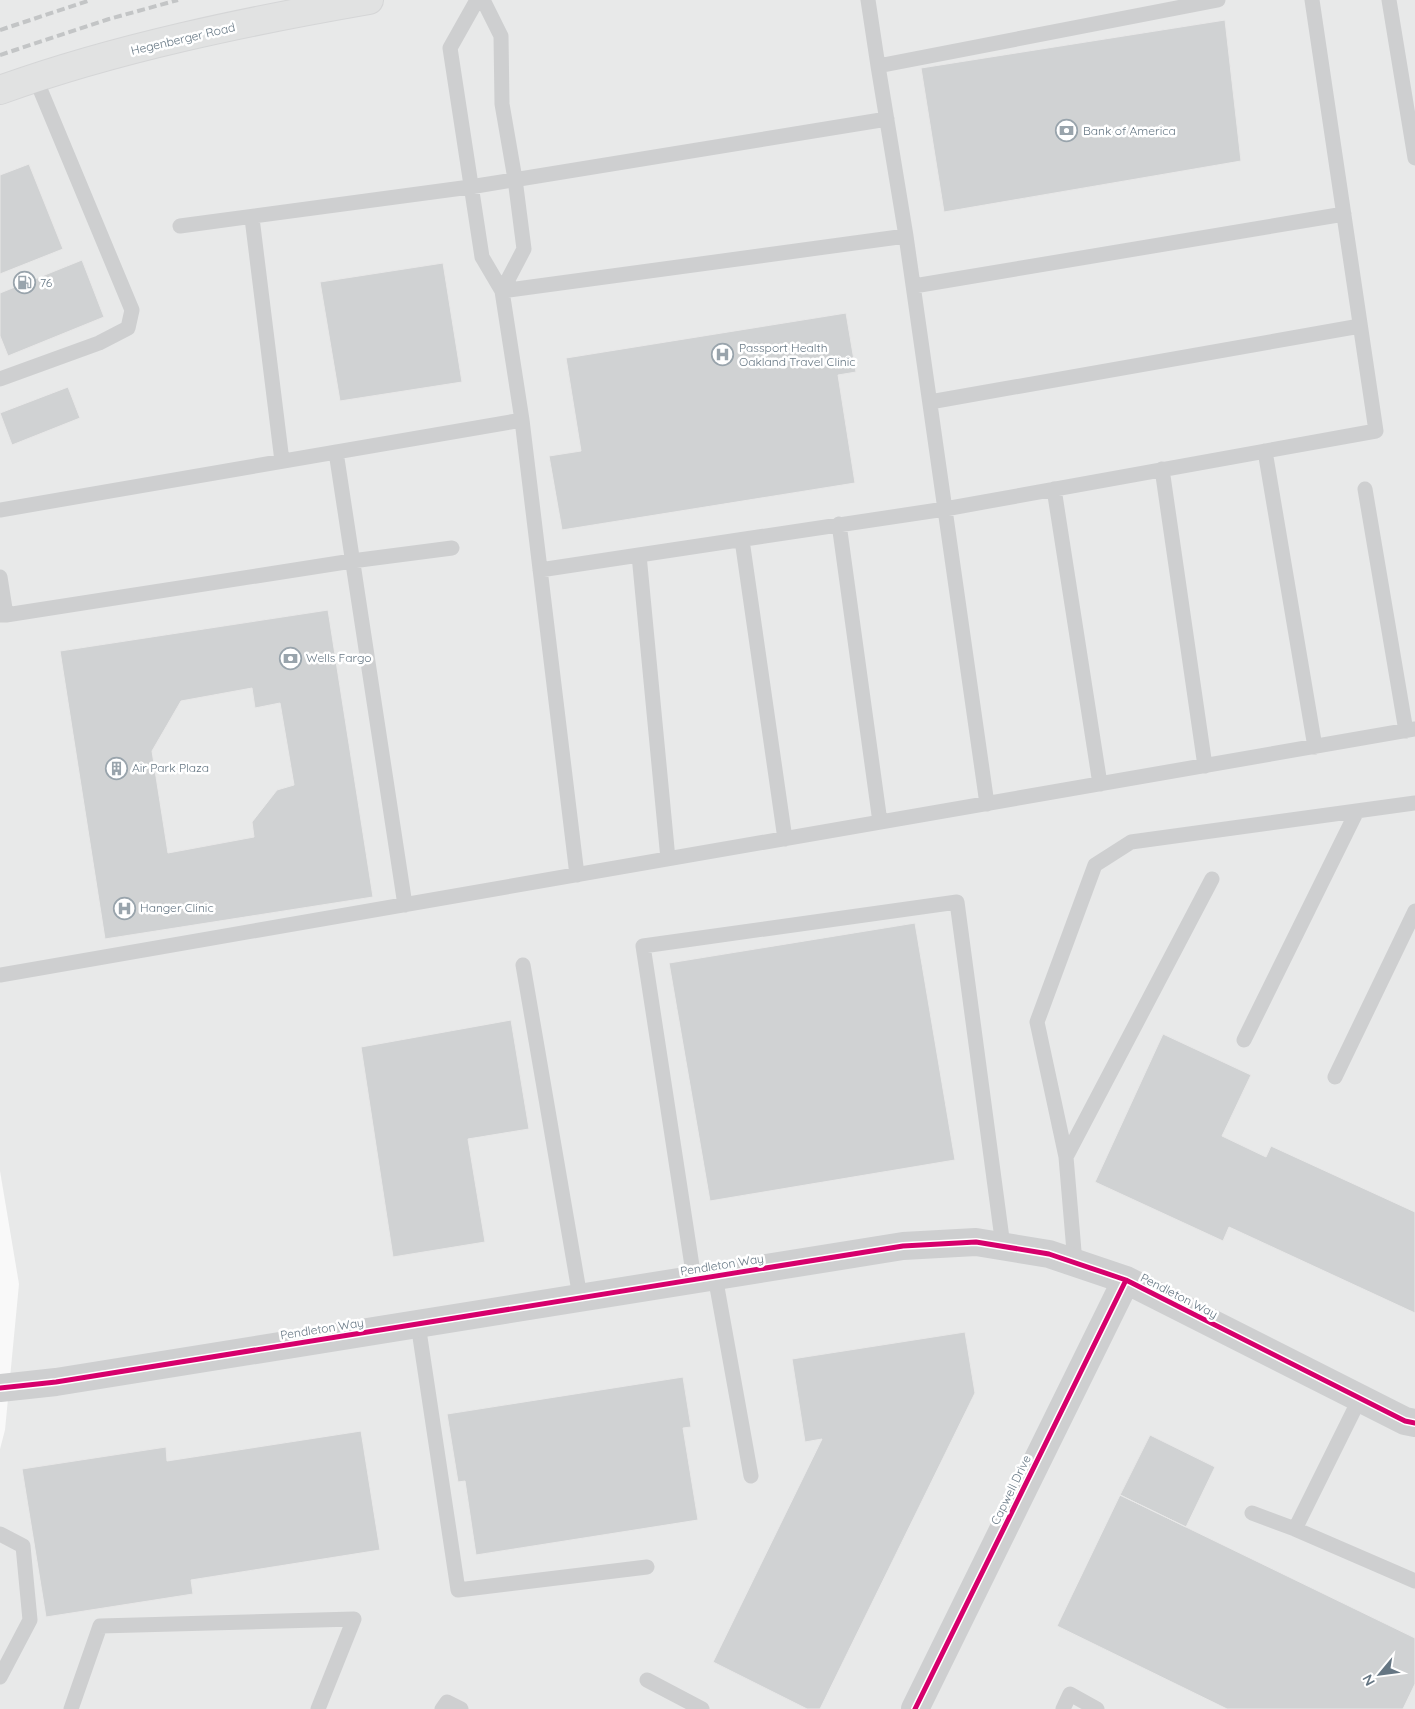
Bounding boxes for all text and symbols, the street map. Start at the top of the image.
street label: Hegenberger Road [129,19,236,58]
bank icon: Bank of America [1055,119,1079,143]
place label: Bank of America [1083,123,1176,138]
fuel station icon: 76 [12,271,36,295]
place label: 76 [40,275,53,290]
place label: Passport Health Oakland Travel Clinic [739,340,855,369]
hospital icon: Passport Health Oakland Travel Clinic [711,343,735,367]
bank icon: Wells Fargo [278,646,302,670]
place label: Wells Fargo [306,650,371,665]
building icon: Air Park Plaza [104,756,128,780]
place label: Air Park Plaza [132,760,209,775]
hospital icon: Hanger Clinic [112,896,136,920]
place label: Hanger Clinic [140,900,214,915]
street label: Pendleton Way [679,1250,765,1279]
street label: Pendleton Way [1138,1270,1220,1321]
street label: Pendleton Way [279,1314,365,1343]
street label: Capwell Drive [987,1452,1034,1527]
north arrow [1355,1649,1405,1699]
text: N [1358,1671,1379,1689]

